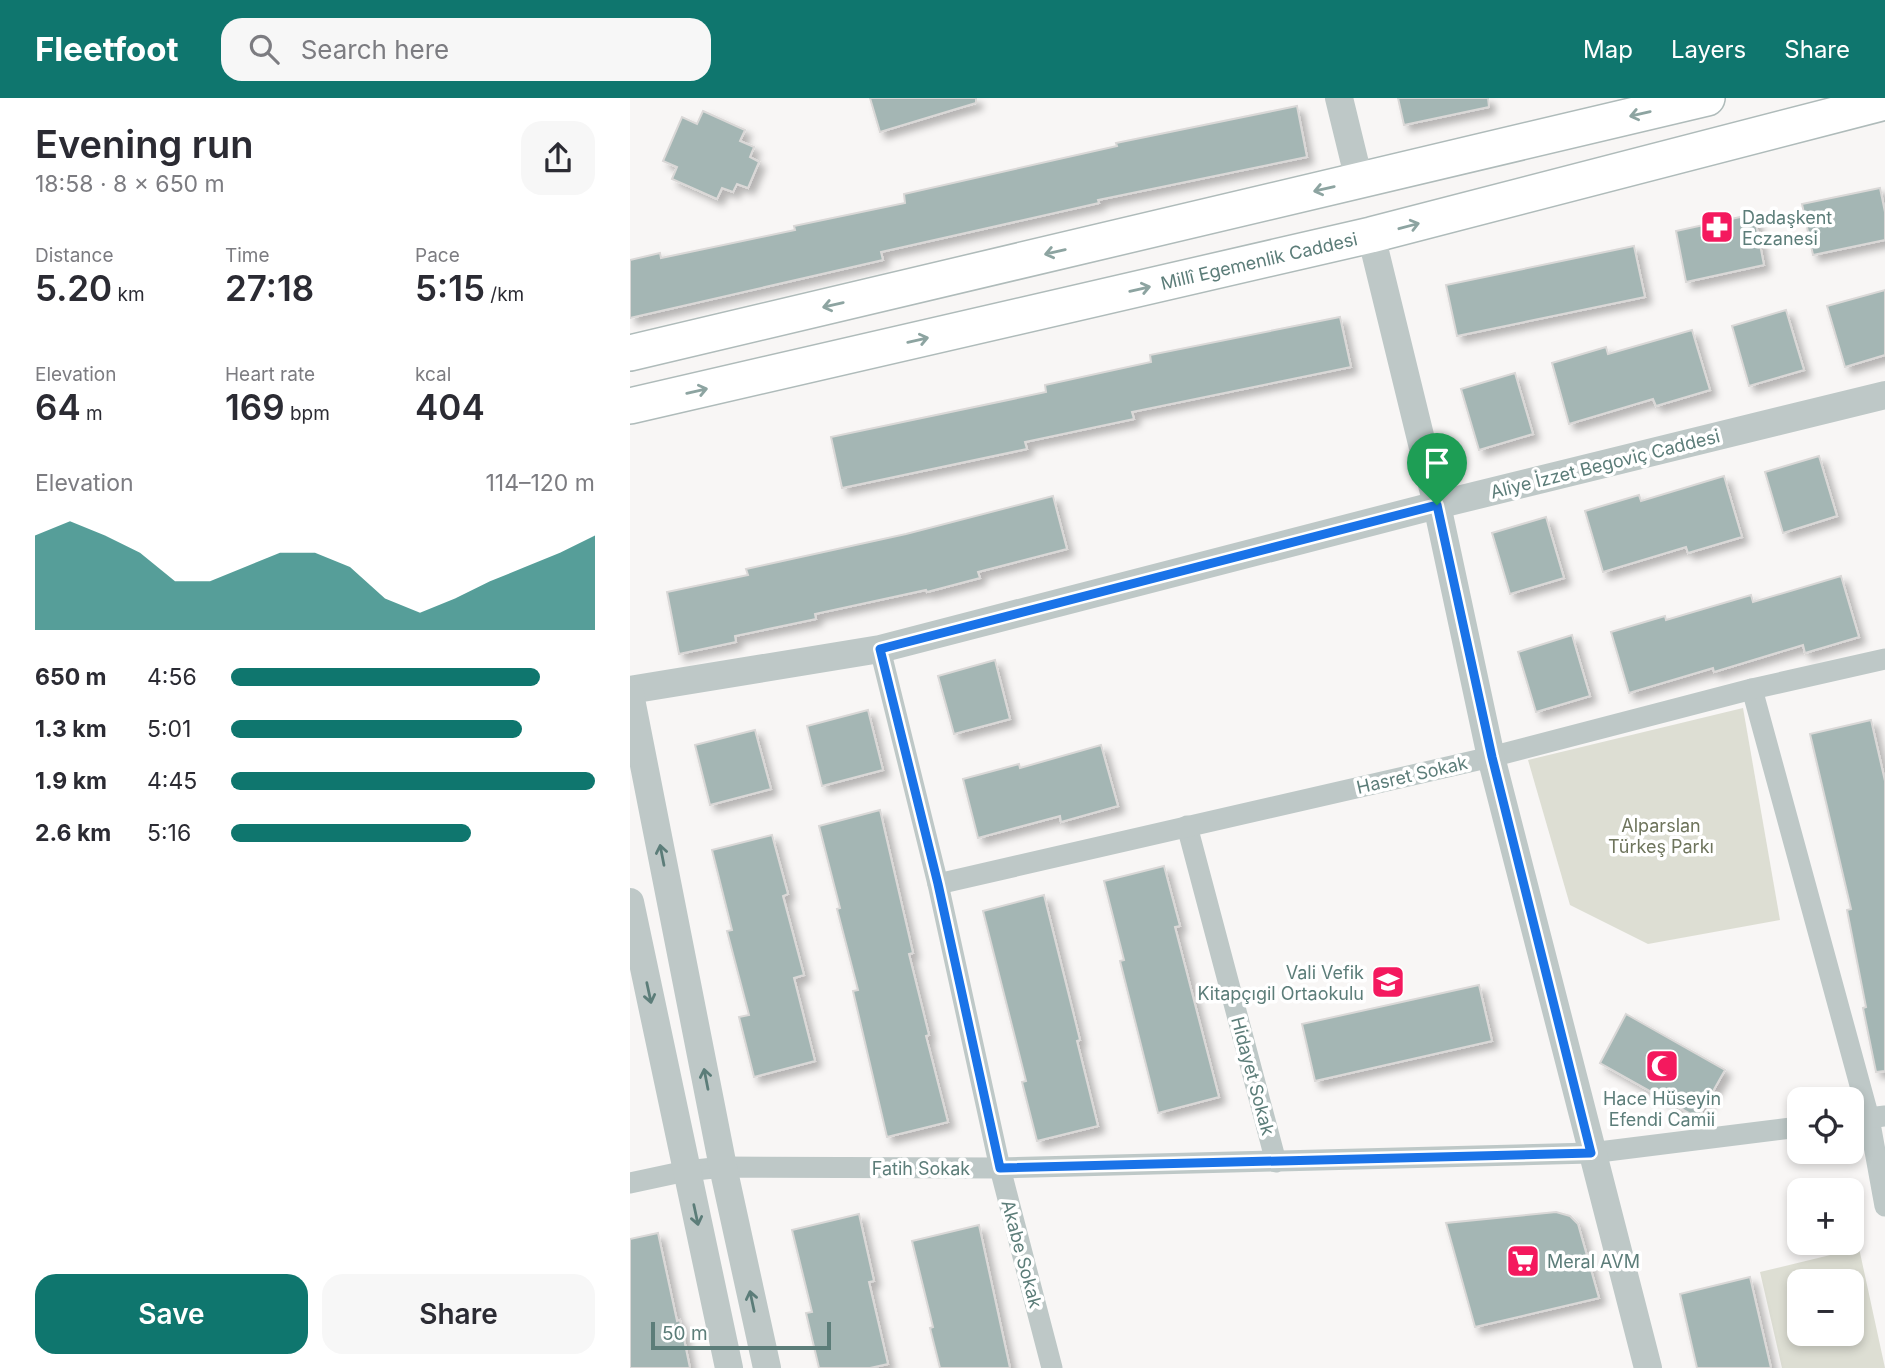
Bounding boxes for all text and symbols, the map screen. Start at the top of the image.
search box [221,18,711,81]
text: Fleetfoot [35,29,179,69]
icon: search [245,30,283,68]
text: Search here [301,34,449,65]
text: Map [1583,35,1633,64]
text: Layers [1671,35,1746,64]
text: Share [1784,35,1850,64]
one-way arrow [1630,108,1652,121]
text: Evening run [35,121,253,167]
button: share [521,121,595,195]
text: 18:58 · 8 × 650 m [35,170,225,198]
one-way arrow [1313,182,1336,196]
place label: Dadaşkent Eczanesi [1742,207,1832,249]
pharmacy icon: Dadaşkent Eczanesi [1698,208,1736,246]
one-way arrow [1398,218,1420,231]
street label: Millî Egemenlik Caddesi [1159,228,1359,294]
text: Distance [35,244,113,267]
text: Time [225,244,270,267]
text: Pace [415,244,460,267]
one-way arrow [1044,246,1067,260]
text: 5.20 [35,267,112,309]
text: 27:18 [225,267,314,309]
text: 5:15 [415,267,485,309]
one-way arrow [1128,281,1151,295]
text: km [112,283,145,306]
text: /km [485,283,524,306]
one-way arrow [822,299,845,312]
one-way arrow [906,333,929,346]
text: Elevation [35,363,116,386]
text: Heart rate [225,363,315,386]
text: kcal [415,363,451,386]
one-way arrow [685,384,707,397]
text: 64 [35,386,81,428]
text: 169 [225,386,285,428]
text: 404 [415,386,485,428]
text: m [81,402,103,425]
text: bpm [285,402,330,425]
street label: Aliye İzzet Begoviç Caddesi [1488,424,1722,503]
pin [1407,433,1467,505]
icon: arrive [1418,444,1456,482]
text: Elevation [35,469,134,497]
text: 114–120 m [485,469,595,497]
text: 650 m [35,663,107,691]
text: 4:56 [147,663,197,691]
text: 1.3 km [35,715,107,743]
text: 5:01 [147,715,191,743]
street label: Hasret Sokak [1355,752,1470,798]
text: 1.9 km [35,767,107,795]
text: 4:45 [147,767,197,795]
park label: Alparslan Türkeş Parkı [1608,815,1714,857]
text: 2.6 km [35,819,111,847]
text: 5:16 [147,819,191,847]
one-way arrow [654,844,668,867]
place label: Vali Vefik Kitapçıgil Ortaokulu [1197,962,1364,1004]
school or university icon: Vali Vefik Kitapçıgil Ortaokulu [1369,963,1407,1001]
one-way arrow [643,981,657,1004]
street label: Hidayet Sokak [1227,1014,1279,1138]
mosque icon: Hace Hüseyin Efendi Camii [1643,1047,1681,1085]
one-way arrow [698,1068,712,1091]
map controls [1787,1087,1864,1346]
button: locate [1787,1087,1864,1164]
place label: Hace Hüseyin Efendi Camii [1603,1088,1721,1130]
street label: Fatih Sokak [872,1158,970,1179]
button: + [1787,1178,1864,1255]
street label: Akabe Sokak [997,1198,1047,1311]
one-way arrow [690,1203,703,1226]
supermarket icon: Meral AVM [1504,1242,1542,1280]
place label: Meral AVM [1547,1251,1640,1272]
button: − [1787,1269,1864,1346]
button: Save [35,1274,308,1354]
button: Share [322,1274,595,1354]
one-way arrow [745,1290,759,1313]
scale bar [651,1319,831,1351]
text: 50 m [662,1322,708,1345]

